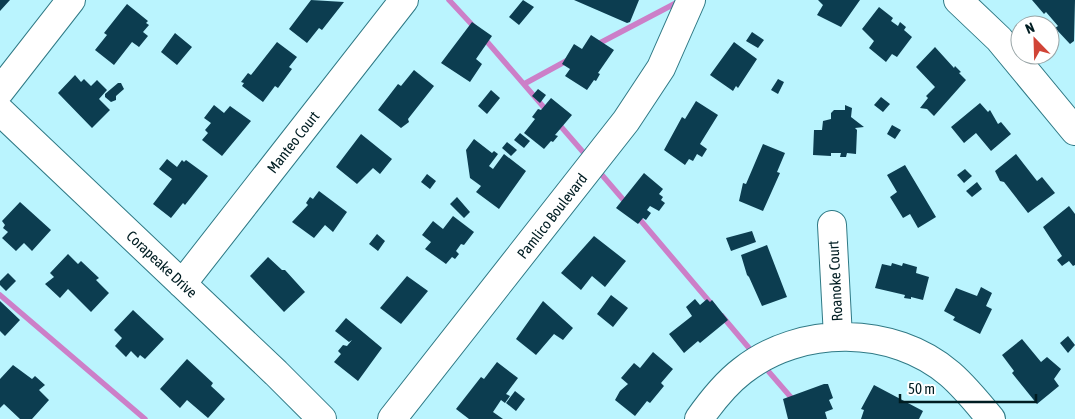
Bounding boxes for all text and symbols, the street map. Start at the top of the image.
north arrow [1010,15,1060,65]
text: N [1023,19,1037,37]
street label: Manteo Court [264,108,322,176]
street label: Pamlico Boulevard [513,170,591,262]
street label: Corapeake Drive [123,227,201,301]
street label: Roanoke Court [824,240,846,322]
scale bar [900,372,1036,404]
text: 50 m [908,380,935,397]

